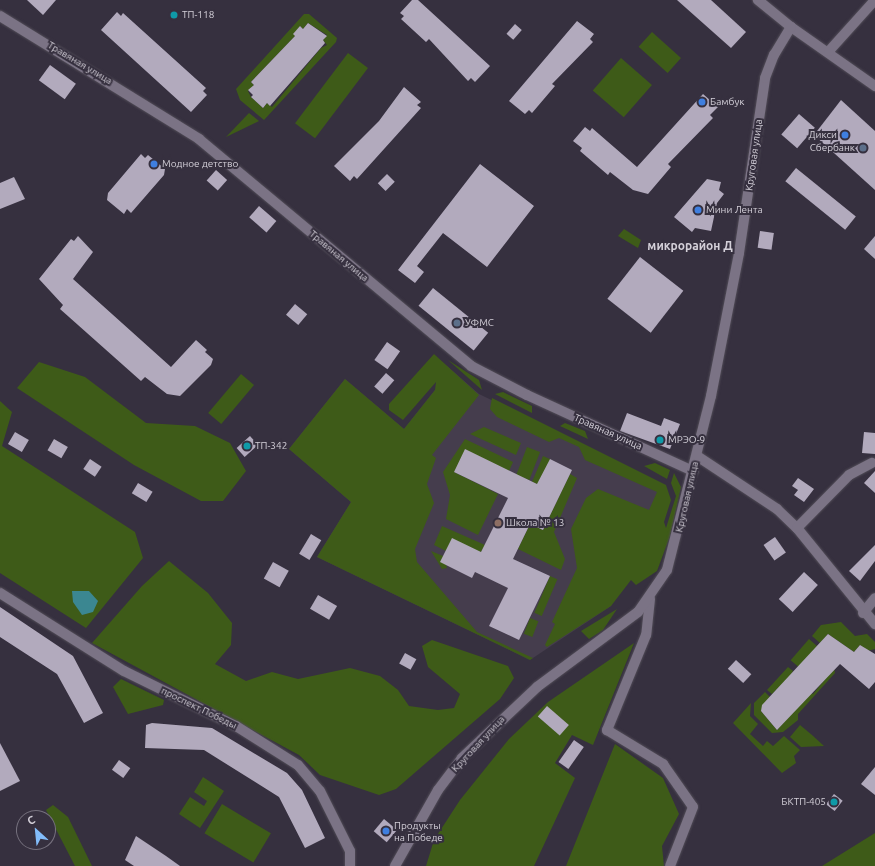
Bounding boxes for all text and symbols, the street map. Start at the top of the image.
place label: ТП-118 [182,9,214,21]
marker: ТП-118 [169,10,179,20]
street label: Травяная улица [46,39,114,87]
place label: Бамбук [710,96,744,108]
marker: Бамбук [697,97,707,107]
street label: Круговая улица [743,118,765,192]
place label: Дикси [809,129,837,141]
marker: Дикси [840,130,850,140]
place label: Сбербанк [810,142,855,154]
marker: Сбербанк [858,143,868,153]
place label: Модное детство [162,158,238,170]
marker: Модное детство [149,159,159,169]
place label: Мини Лента [706,204,763,216]
marker: Мини Лента [693,205,703,215]
street label: Травяная улица [307,228,371,284]
district label: микрорайон Д [647,239,733,253]
place label: УФМС [465,317,494,329]
marker: УФМС [452,318,462,328]
street label: Травяная улица [572,412,644,452]
place label: МРЭО-9 [668,434,705,446]
marker: МРЭО-9 [655,435,665,445]
place label: ТП-342 [255,440,287,452]
marker: ТП-342 [242,441,252,451]
street label: Круговая улица [673,460,701,534]
place label: Школа № 13 [506,517,564,529]
marker: Школа № 13 [493,518,503,528]
street label: проспект Победы [159,684,239,732]
street label: Круговая улица [449,713,507,775]
place label: БКТП-405 [781,796,826,808]
marker: БКТП-405 [829,797,839,807]
north arrow [16,810,56,850]
text: С [25,813,37,827]
place label: Продукты на Победе [394,819,443,842]
marker: Продукты на Победе [381,826,391,836]

